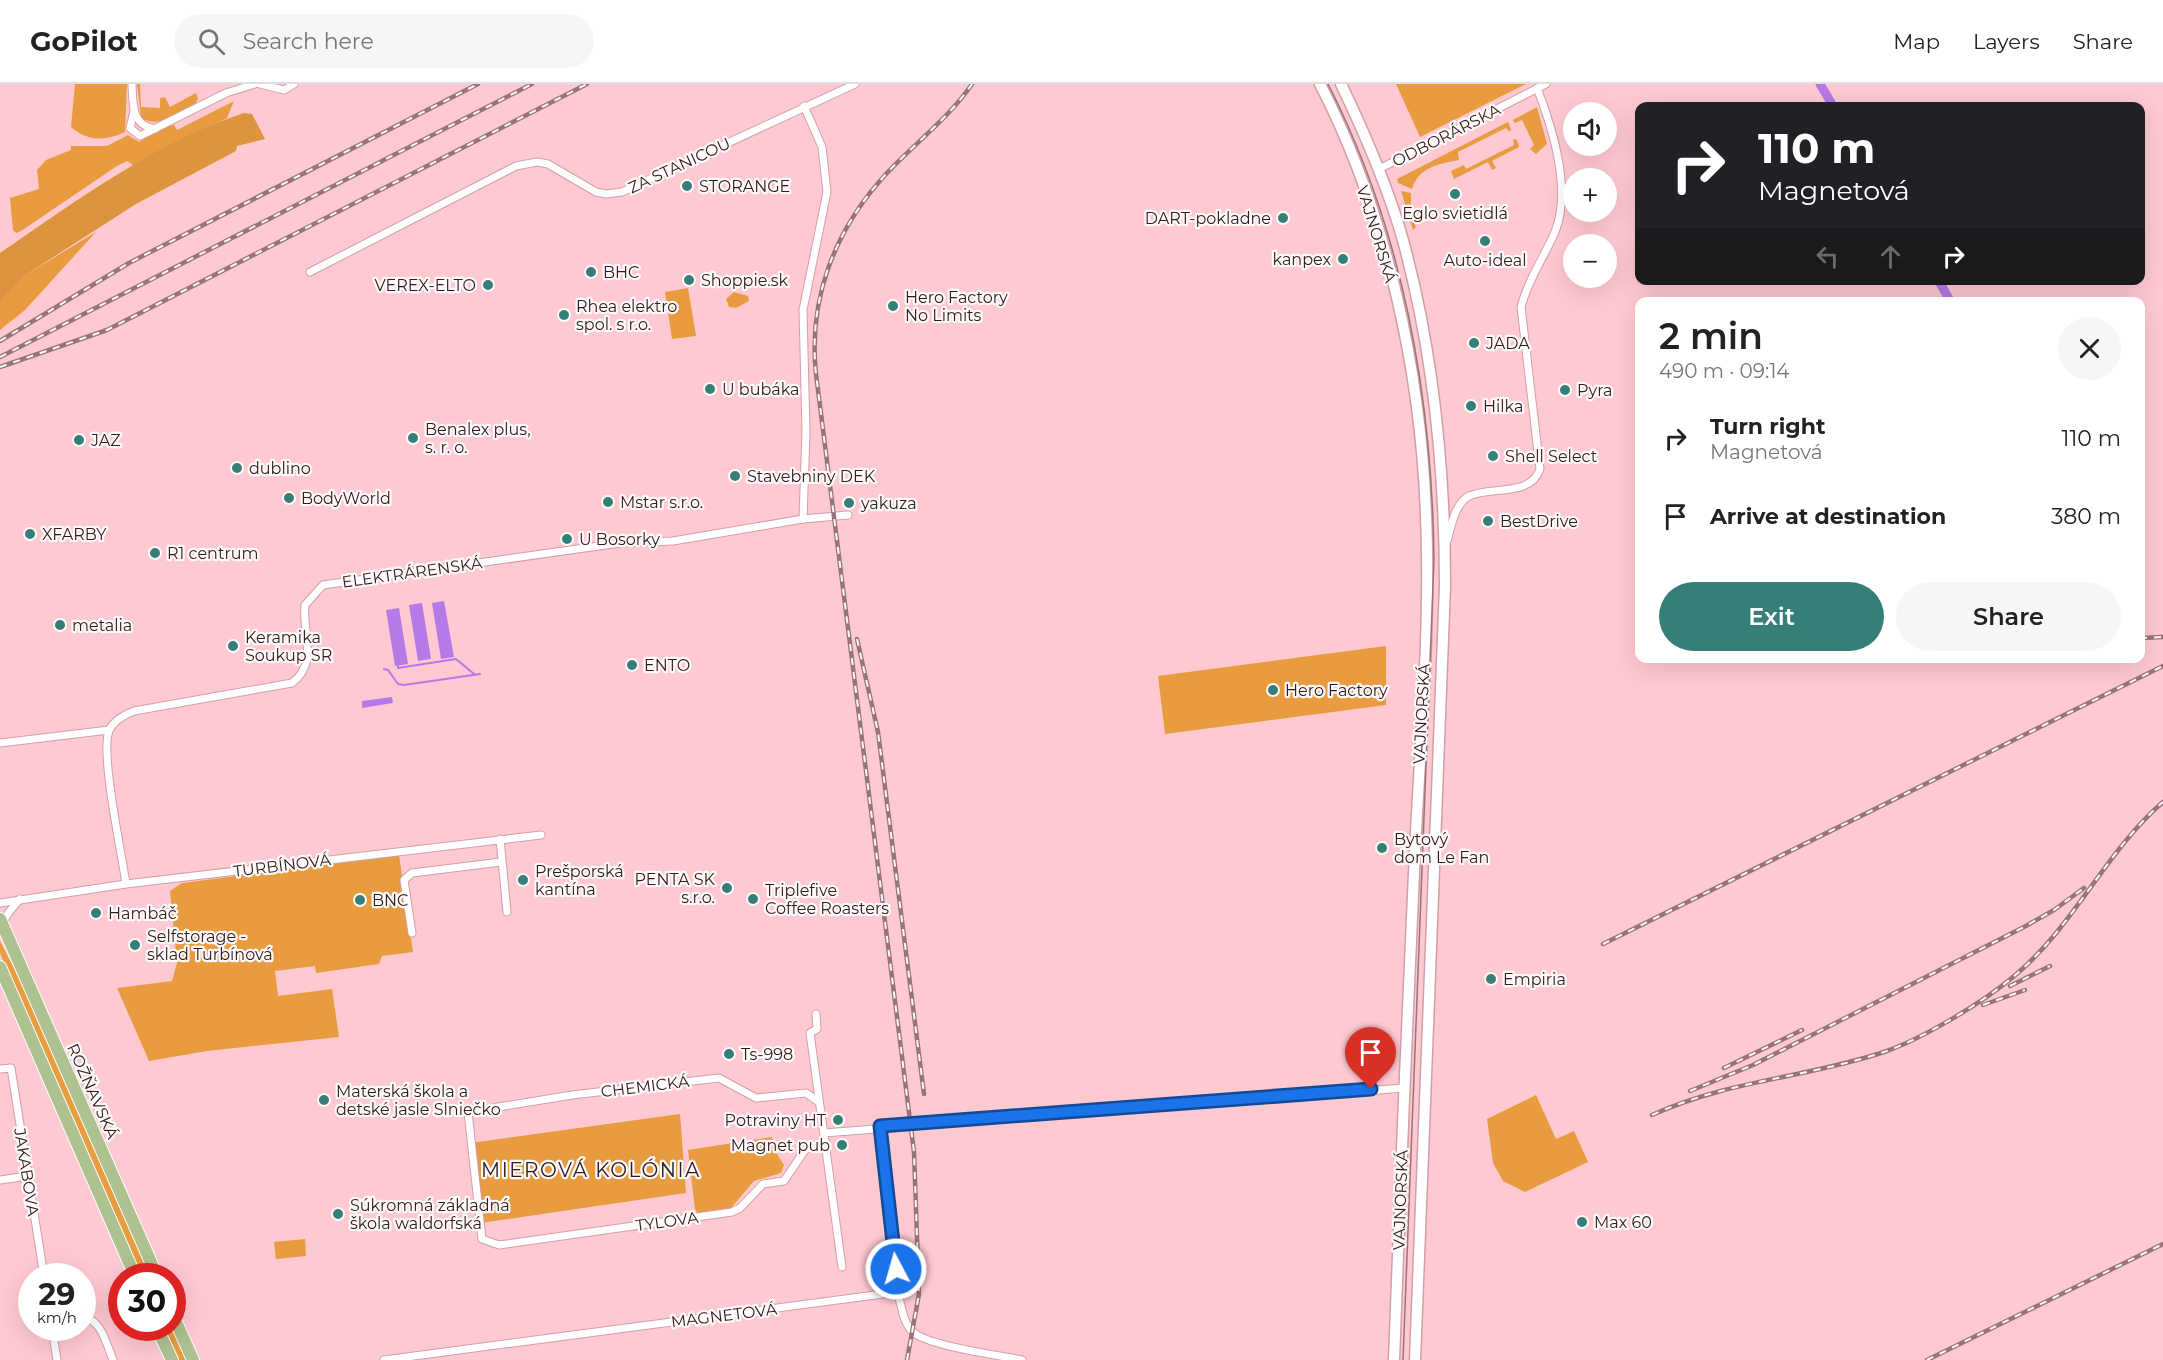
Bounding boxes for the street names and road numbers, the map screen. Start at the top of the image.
street label: ODBORÁRSKA [1389,100,1504,171]
street label: ZA STANICOU [625,133,733,197]
street label: VAJNORSKÁ [1353,183,1400,286]
street label: ELEKTRÁRENSKÁ [341,553,484,592]
street label: VAJNORSKÁ [1409,663,1434,765]
street label: TURBÍNOVÁ [232,850,332,881]
street label: ROŽŇAVSKÁ [63,1041,122,1142]
street label: CHEMICKÁ [600,1072,691,1101]
street label: JAKABOVA [10,1126,43,1218]
street label: VAJNORSKÁ [1389,1149,1412,1251]
street label: TYLOVA [634,1208,700,1235]
street label: MAGNETOVÁ [670,1299,779,1331]

